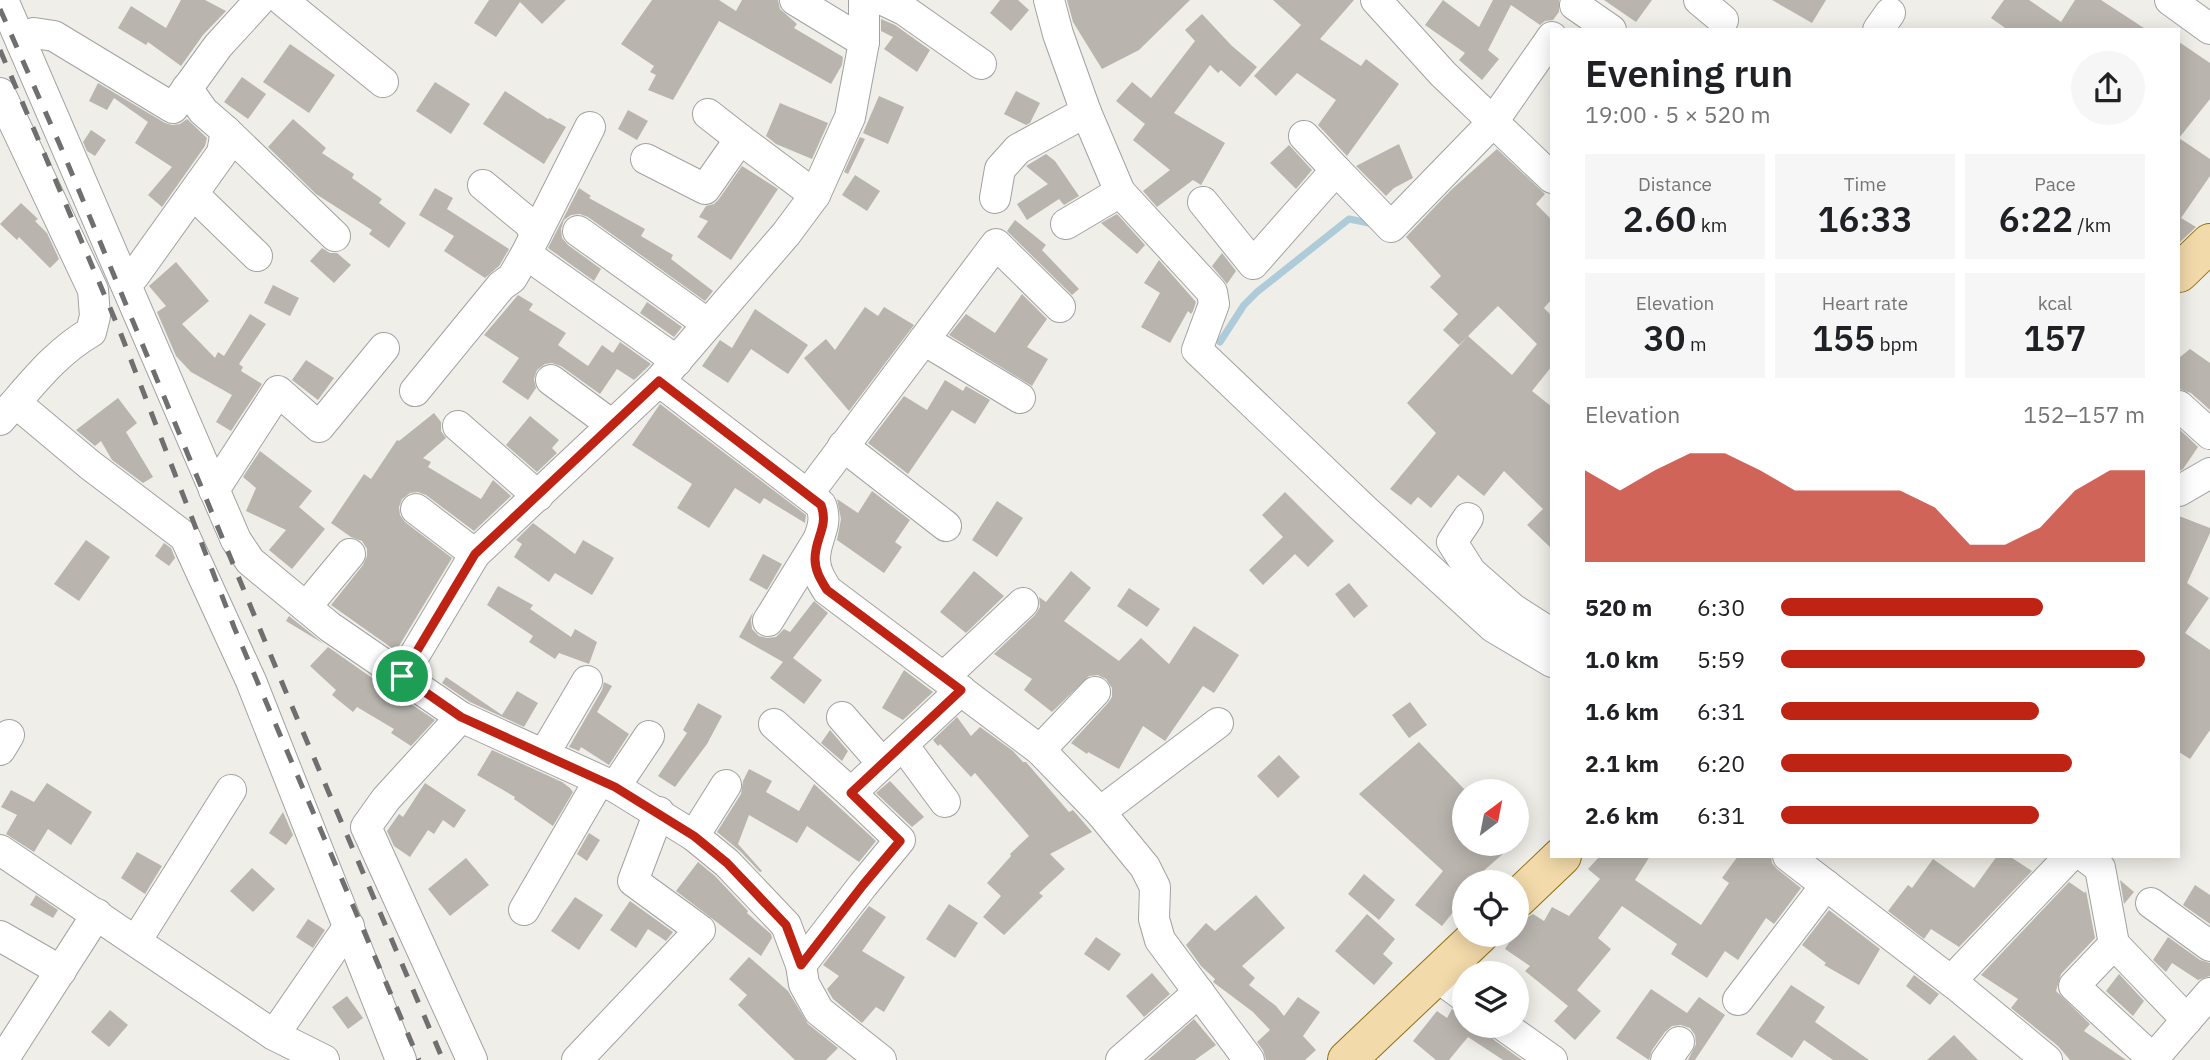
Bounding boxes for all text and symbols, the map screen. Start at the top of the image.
text: Evening run [1585,48,1793,97]
button: share [2071,51,2145,125]
text: 19:00 · 5 × 520 m [1585,99,1771,129]
text: Distance [1638,172,1712,196]
text: Time [1844,172,1886,196]
text: Pace [2034,172,2076,196]
text: 2.60 [1623,196,1696,242]
text: 16:33 [1817,196,1913,242]
text: 6:22 [1999,196,2073,242]
text: km [1696,213,1727,237]
text: /km [2073,213,2111,237]
text: Elevation [1636,291,1714,315]
text: Heart rate [1822,291,1908,315]
text: kcal [2038,291,2072,315]
text: 30 [1643,315,1685,361]
text: 155 [1812,315,1875,361]
text: 157 [2023,315,2087,361]
text: m [1685,332,1707,356]
text: bpm [1875,332,1918,356]
text: Elevation [1585,399,1680,429]
text: 152–157 m [2023,399,2145,429]
text: 520 m [1585,592,1652,622]
text: 6:30 [1697,592,1745,622]
text: 1.0 km [1585,644,1659,674]
text: 5:59 [1697,644,1745,674]
pin [372,646,432,706]
icon: arrive [383,657,421,695]
text: 1.6 km [1585,696,1659,726]
text: 6:31 [1697,696,1745,726]
text: 2.1 km [1585,748,1659,778]
text: 6:20 [1697,748,1745,778]
north arrow [1452,779,1530,856]
map controls [1452,779,1529,1038]
text: 2.6 km [1585,800,1659,830]
text: 6:31 [1697,800,1745,830]
button: locate [1452,870,1529,947]
button: layers [1452,961,1529,1038]

